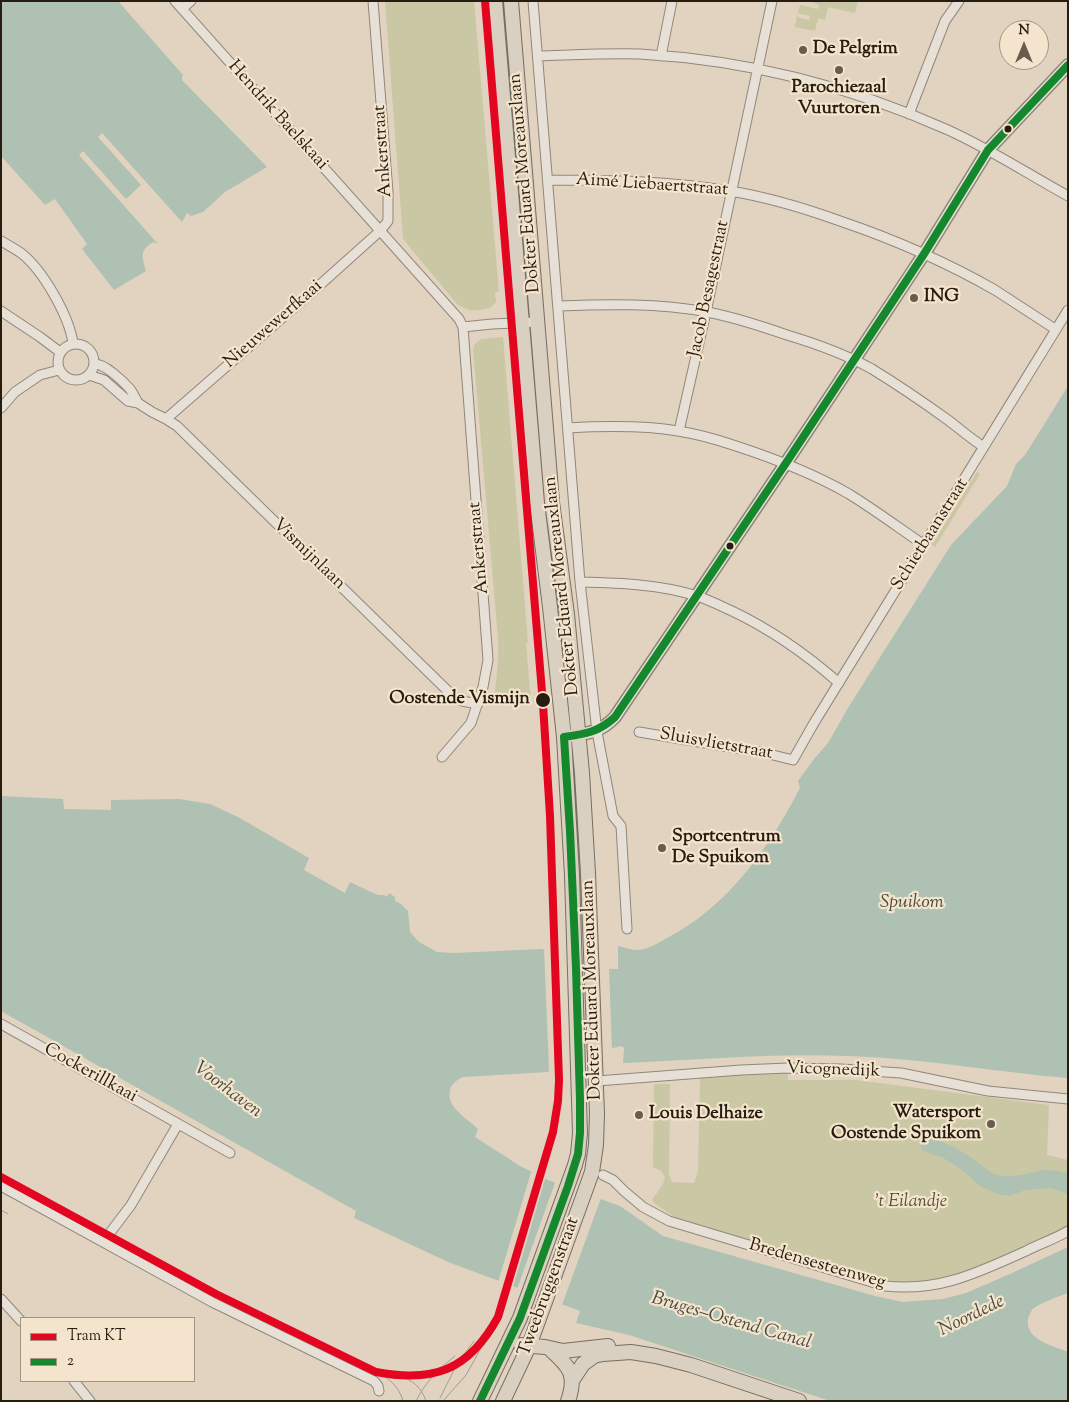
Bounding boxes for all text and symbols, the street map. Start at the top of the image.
north arrow [999,20,1049,70]
text: N [1018,21,1030,41]
place label: De Pelgrim [813,39,898,61]
marker: De Pelgrim [797,44,809,56]
street label: Hendrik Baelskaai [222,57,332,175]
marker: Parochiezaal Vuurtoren [833,64,845,76]
street label: Dokter Eduard Moreauxlaan [506,72,546,294]
place label: Parochiezaal Vuurtoren [792,78,886,120]
street label: Ankerstraat [370,104,398,198]
unlabelled marker [1003,124,1013,134]
street label: Aimé Liebaertstraat [575,170,729,202]
street label: Jacob Besagestraat [685,219,735,359]
street label: Nieuwewerfkaai [220,276,328,374]
place label: ING [924,287,959,309]
marker: ING [908,292,920,304]
street label: Dokter Eduard Moreauxlaan [541,475,585,697]
street label: Schietbaanstraat [888,475,974,595]
street label: Ankerstraat [465,501,495,595]
street label: Vismijnlaan [267,515,349,595]
unlabelled marker [725,541,735,551]
place label: Oostende Vismijn [389,689,530,711]
marker: Oostende Vismijn [534,691,552,709]
street label: Sluisvlietstraat [658,724,774,766]
place label: Sportcentrum De Spuikom [672,827,781,870]
marker: Sportcentrum De Spuikom [656,842,668,854]
street label: Dokter Eduard Moreauxlaan [578,879,608,1101]
water label: Spuikom [880,893,944,915]
street label: Cockerillkaai [40,1040,140,1108]
water label: Voorhaven [188,1058,266,1124]
street label: Vicognedijk [786,1059,880,1083]
place label: Watersport Oostende Spuikom [831,1103,981,1146]
place label: Louis Delhaize [649,1104,763,1126]
marker: Louis Delhaize [633,1109,645,1121]
marker: Watersport Oostende Spuikom [985,1118,997,1130]
park label: 't Eilandje [875,1192,947,1214]
street label: Tweebruggenstraat [515,1214,585,1360]
street label: Bredensesteenweg [746,1235,888,1295]
water label: Bruges–Ostend Canal [648,1288,814,1356]
water label: Noordede [935,1291,1009,1343]
legend [20,1317,195,1382]
text: Tram KT [67,1326,125,1347]
text: 2 [67,1351,74,1372]

